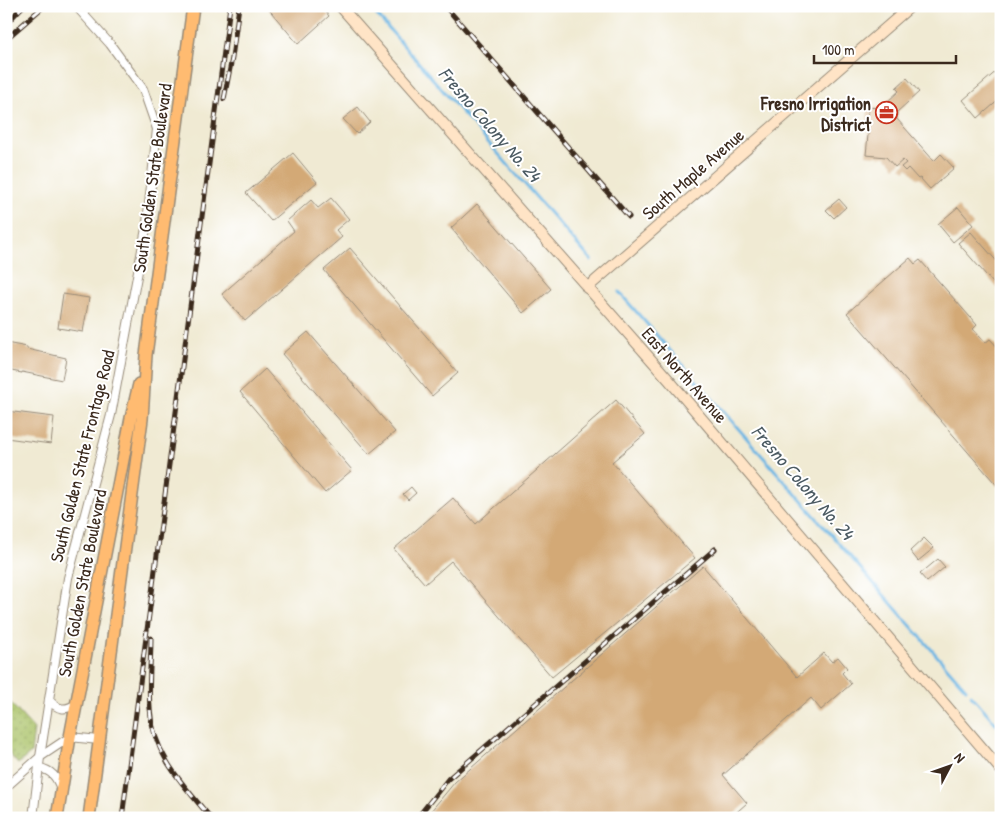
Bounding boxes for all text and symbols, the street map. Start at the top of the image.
scale bar [814,32,957,64]
text: 100 m [822,39,855,60]
water label: Fresno Colony No. 24 [433,61,548,188]
street label: South Golden State Boulevard [126,82,178,274]
place label: Fresno Irrigation District [760,91,872,137]
office icon: Fresno Irrigation District [875,101,899,125]
street label: South Maple Avenue [637,123,749,225]
street label: East North Avenue [636,322,734,428]
street label: South Golden State Frontage Road [44,347,120,565]
water label: Fresno Colony No. 24 [746,419,861,546]
street label: South Golden State Boulevard [52,487,112,679]
north arrow [924,742,974,792]
text: N [951,748,970,767]

